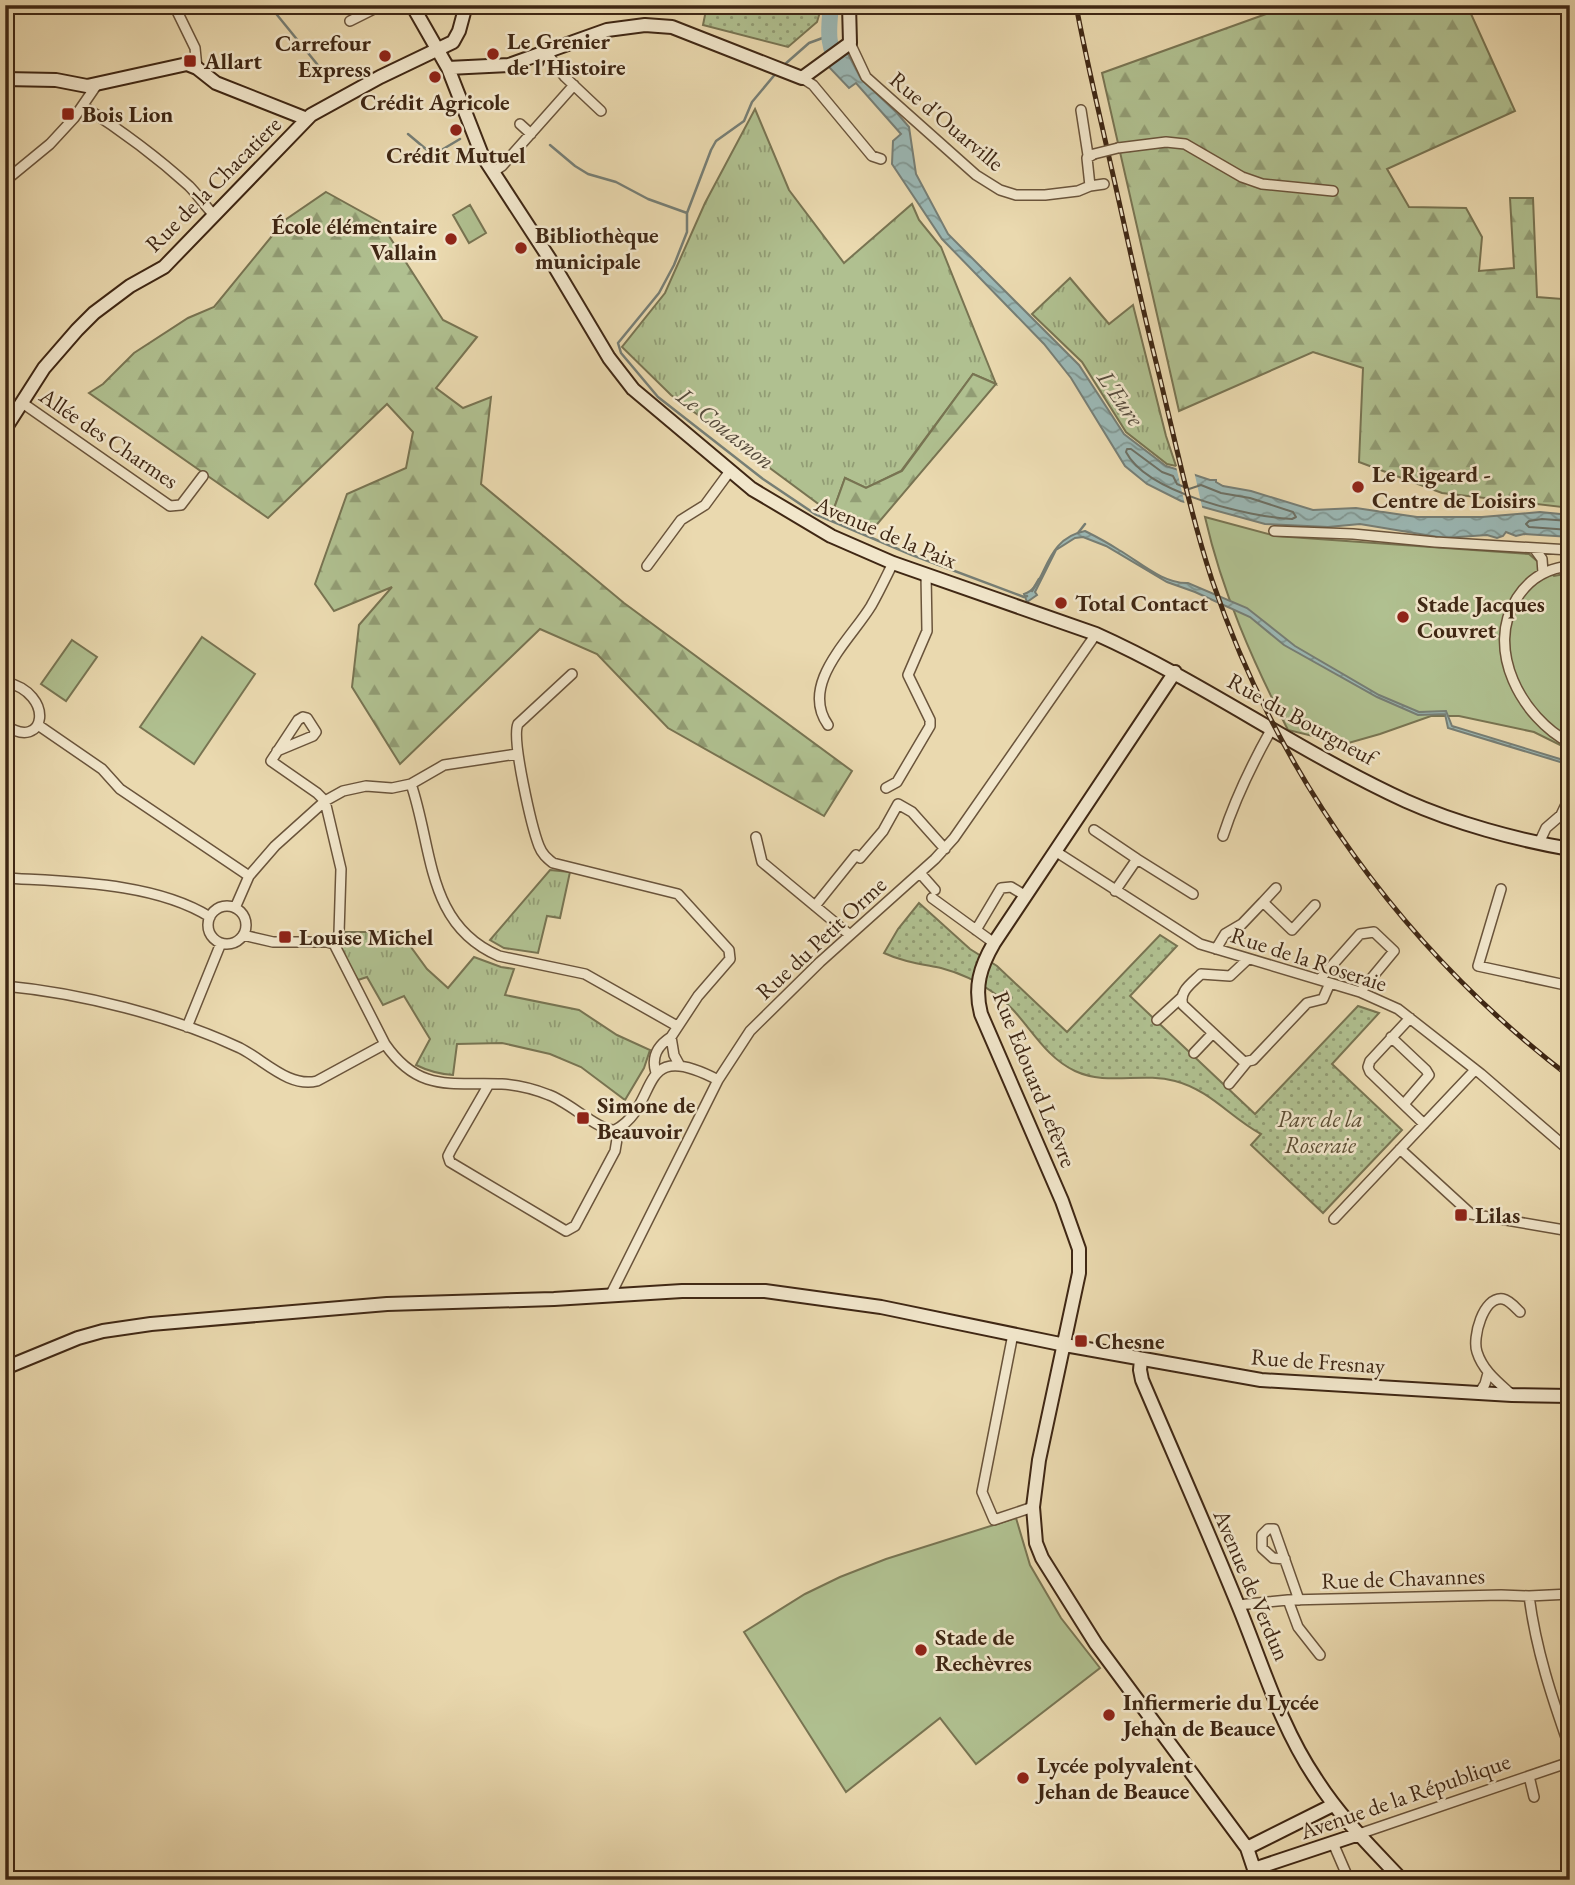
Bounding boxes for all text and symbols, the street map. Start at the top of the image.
place label: Le Grenier de l'Histoire [507,26,626,82]
place label: Carrefour Express [275,28,371,84]
place label: Allart [203,46,262,76]
marker: Le Grenier de l'Histoire [485,46,501,62]
marker: Carrefour Express [377,48,393,64]
marker: Allart [182,53,198,69]
street label: Rue d'Ouarville [884,64,1011,178]
marker: Crédit Agricole [427,69,443,85]
place label: Crédit Agricole [360,87,510,117]
place label: Bois Lion [82,99,173,129]
marker: Bois Lion [60,106,76,122]
street label: Rue de la Chacatiere [139,110,287,258]
marker: Crédit Mutuel [448,122,464,138]
place label: Crédit Mutuel [386,140,526,170]
place label: École élémentaire Vallain [272,211,437,267]
place label: Bibliothèque municipale [535,220,659,276]
marker: École élémentaire Vallain [443,231,459,247]
marker: Bibliothèque municipale [513,240,529,256]
water label: L'Eure [1090,363,1152,433]
water label: Le Couasnon [670,379,781,476]
street label: Allée des Charmes [33,380,184,496]
place label: Le Rigeard - Centre de Loisirs [1372,459,1536,515]
marker: Le Rigeard - Centre de Loisirs [1350,479,1366,495]
street label: Avenue de la Paix [810,488,962,575]
place label: Total Contact [1075,588,1209,618]
place label: Stade Jacques Couvret [1417,589,1545,645]
marker: Total Contact [1053,595,1069,611]
marker: Stade Jacques Couvret [1395,609,1411,625]
street label: Rue du Bourgneuf [1222,666,1384,774]
street label: Rue du Petit Orme [749,870,893,1006]
street label: Rue de la Roseraie [1227,920,1391,998]
place label: Louise Michel [299,922,434,952]
marker: Louise Michel [277,929,293,945]
street label: Rue Edouard Lefèvre [986,986,1084,1172]
place label: Simone de Beauvoir [597,1090,696,1146]
park label: Parc de la Roseraie [1277,1104,1363,1160]
marker: Simone de Beauvoir [575,1110,591,1126]
place label: Lilas [1475,1200,1520,1230]
marker: Lilas [1453,1207,1469,1223]
place label: Chesne [1095,1326,1165,1356]
marker: Chesne [1073,1333,1089,1349]
street label: Rue de Fresnay [1250,1341,1387,1381]
street label: Avenue de Verdun [1206,1504,1297,1665]
street label: Rue de Chavannes [1321,1560,1485,1596]
place label: Stade de Rechèvres [935,1622,1032,1678]
marker: Stade de Rechèvres [913,1642,929,1658]
place label: Infiermerie du Lycée Jehan de Beauce [1121,1687,1319,1743]
marker: Infiermerie du Lycée Jehan de Beauce [1101,1707,1117,1723]
street label: Avenue de la République [1295,1746,1514,1846]
place label: Lycée polyvalent Jehan de Beauce [1035,1750,1193,1806]
marker: Lycée polyvalent Jehan de Beauce [1015,1770,1031,1786]

